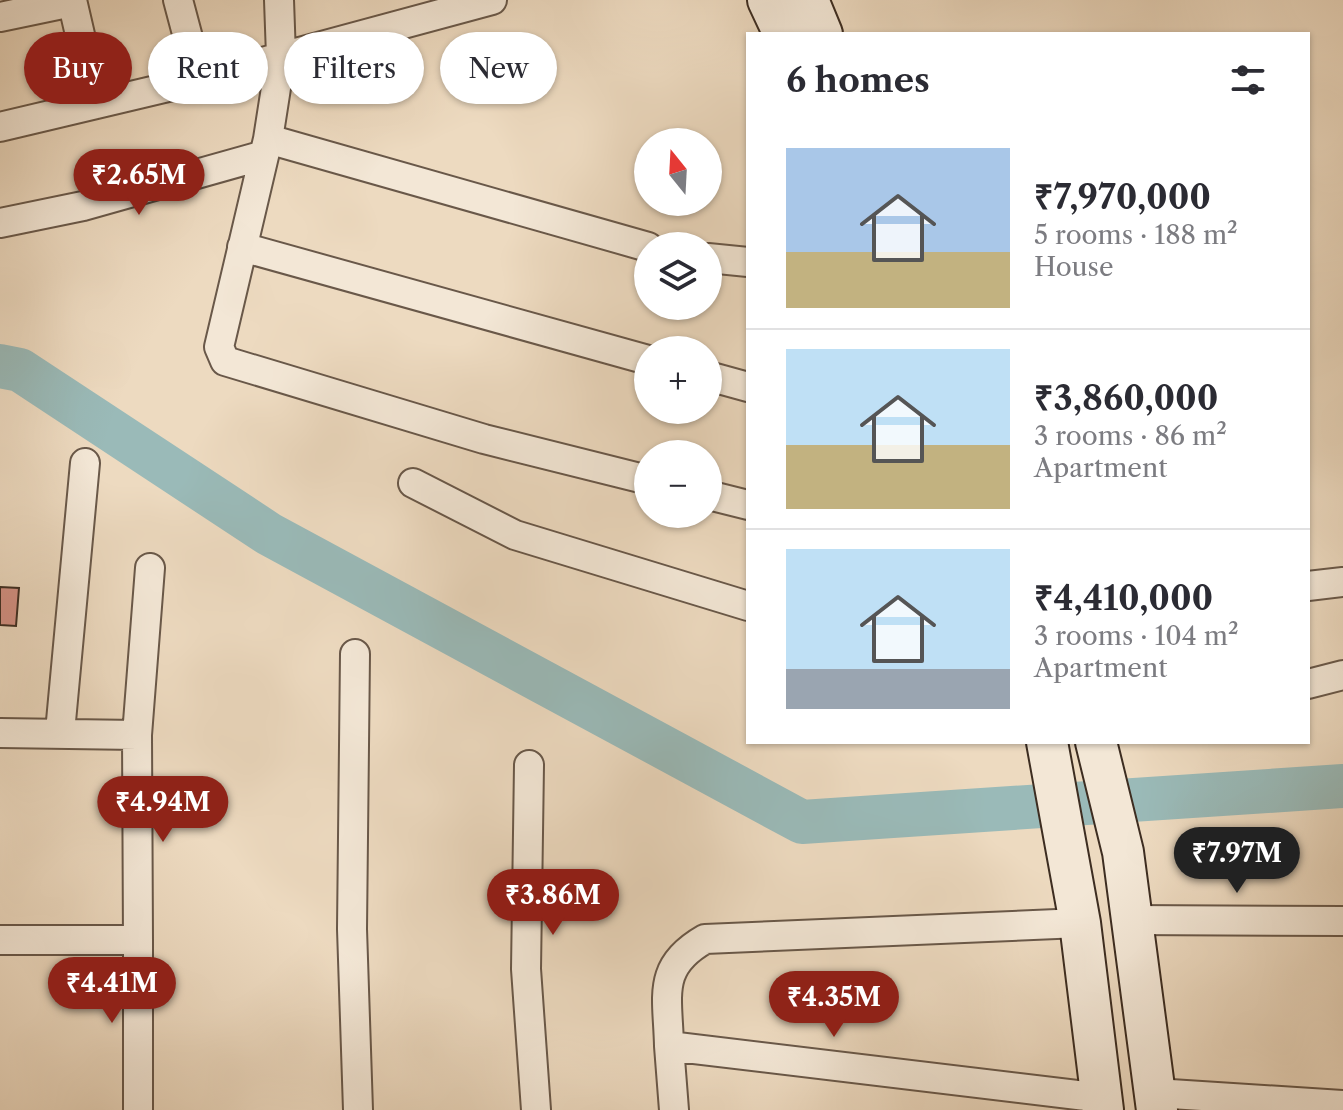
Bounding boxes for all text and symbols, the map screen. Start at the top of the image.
chip: Buy [24,32,132,104]
chip: Rent [148,32,268,104]
chip: Filters [284,32,424,104]
chip: New [440,32,557,104]
icon: filters [1226,58,1270,102]
text: 6 homes [786,59,930,101]
north arrow [634,128,722,216]
map controls [634,128,722,528]
pin: ₹2.65M [74,149,204,217]
text: ₹2.65M [92,159,186,191]
text: ₹7,970,000 [1034,176,1211,218]
icon: home [850,180,946,276]
text: 5 rooms · 188 m² [1034,219,1238,251]
button: layers [634,232,722,320]
text: House [1034,251,1114,283]
button: + [634,336,722,424]
text: ₹3,860,000 [1034,377,1218,419]
icon: home [850,381,946,477]
text: 3 rooms · 86 m² [1034,420,1227,452]
button: − [634,440,722,528]
text: Apartment [1034,452,1167,484]
text: ₹4,410,000 [1034,577,1213,619]
icon: home [850,581,946,677]
text: 3 rooms · 104 m² [1034,620,1239,652]
text: Apartment [1034,652,1167,684]
pin: ₹4.94M [98,776,228,844]
text: ₹4.94M [115,786,211,818]
pin: ₹7.97M [1172,827,1302,895]
text: ₹7.97M [1192,837,1282,869]
pin: ₹3.86M [488,869,618,937]
text: ₹3.86M [505,879,601,911]
pin: ₹4.41M [47,957,177,1025]
text: ₹4.41M [66,967,158,999]
pin: ₹4.35M [769,971,899,1039]
text: ₹4.35M [787,981,881,1013]

